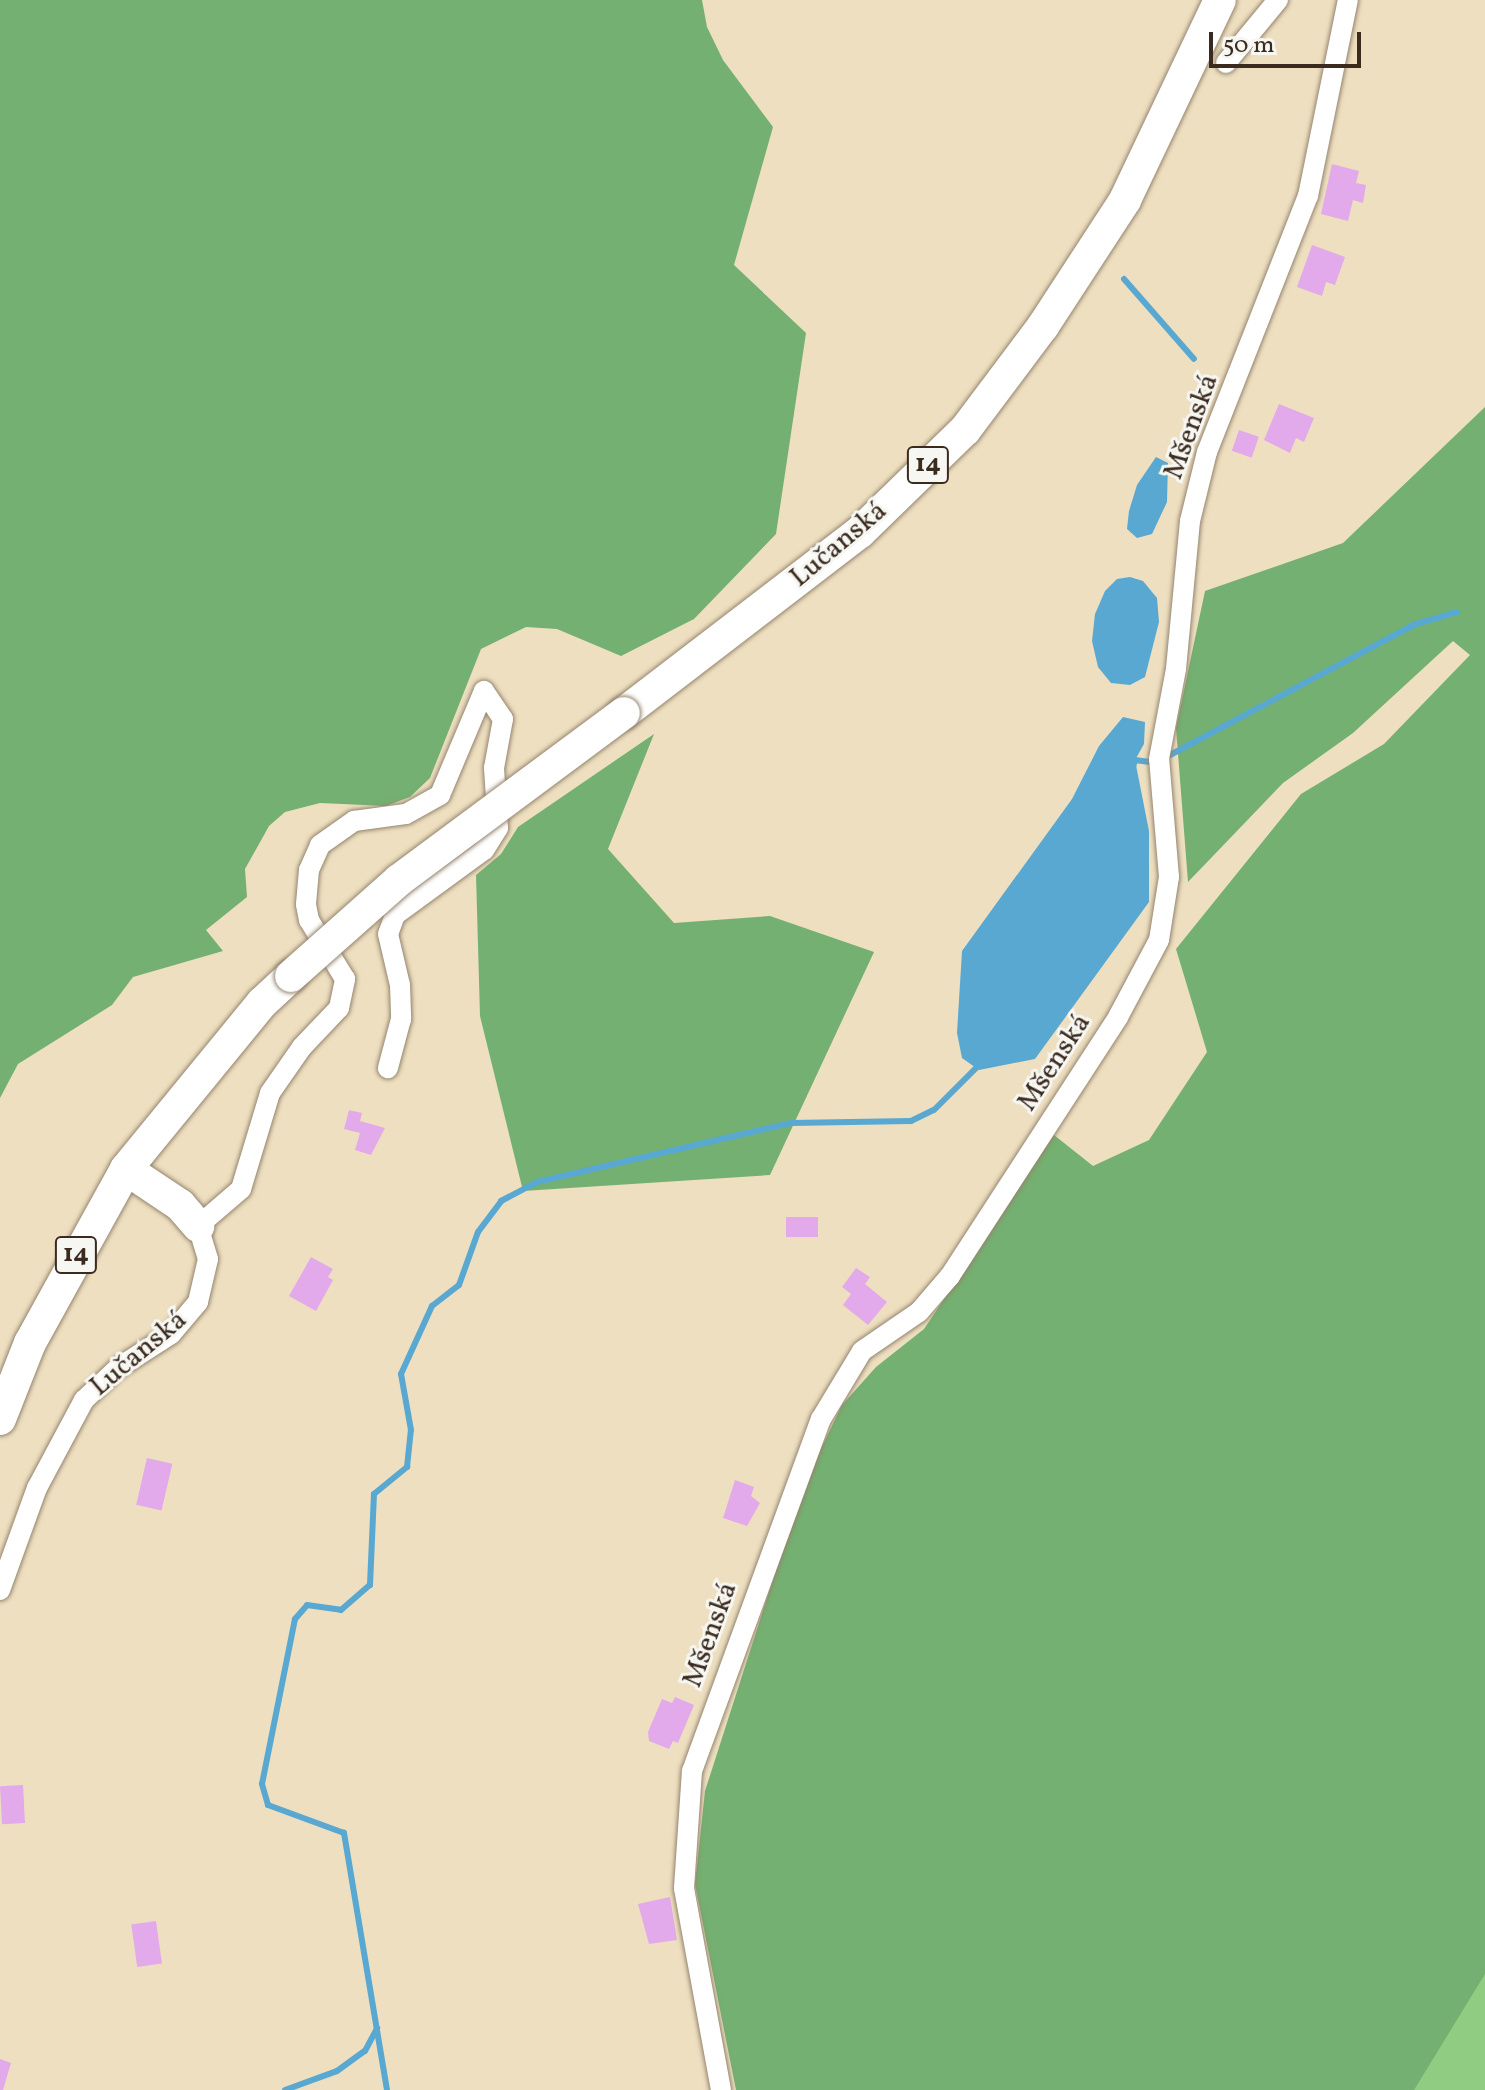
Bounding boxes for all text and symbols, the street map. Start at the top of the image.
scale bar [1213,16,1365,66]
text: 50 m [1223,29,1275,63]
street label: Mšenská [1158,370,1226,484]
road number: 14 [906,443,950,487]
street label: Lučanská [784,495,894,595]
street label: Mšenská [1011,1008,1099,1118]
road number: 14 [54,1233,98,1277]
street label: Lučanská [84,1304,194,1404]
street label: Mšenská [677,1578,745,1692]

